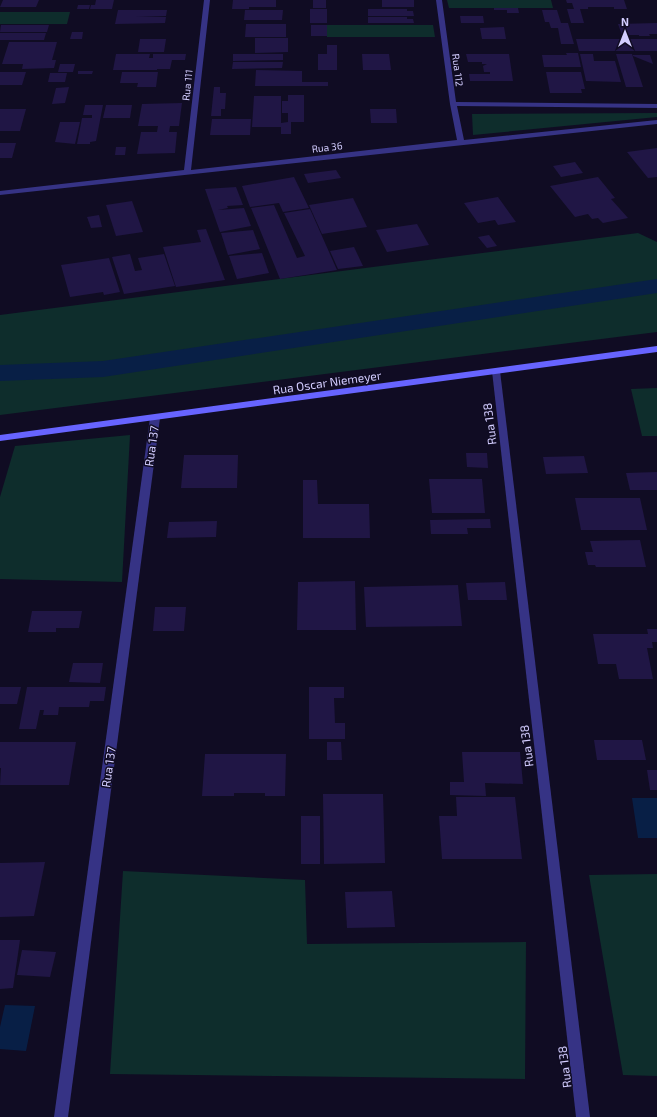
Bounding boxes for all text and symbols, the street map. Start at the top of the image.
north arrow [605,12,645,52]
text: N [621,15,629,28]
street label: Rua 112 [450,53,466,88]
street label: Rua 111 [179,69,195,101]
street label: Rua 36 [311,139,343,155]
street label: Rua Oscar Niemeyer [272,367,382,397]
street label: Rua 138 [479,402,499,446]
street label: Rua 137 [141,425,161,467]
street label: Rua 138 [516,724,536,768]
street label: Rua 137 [98,746,118,788]
street label: Rua 138 [554,1045,574,1089]

